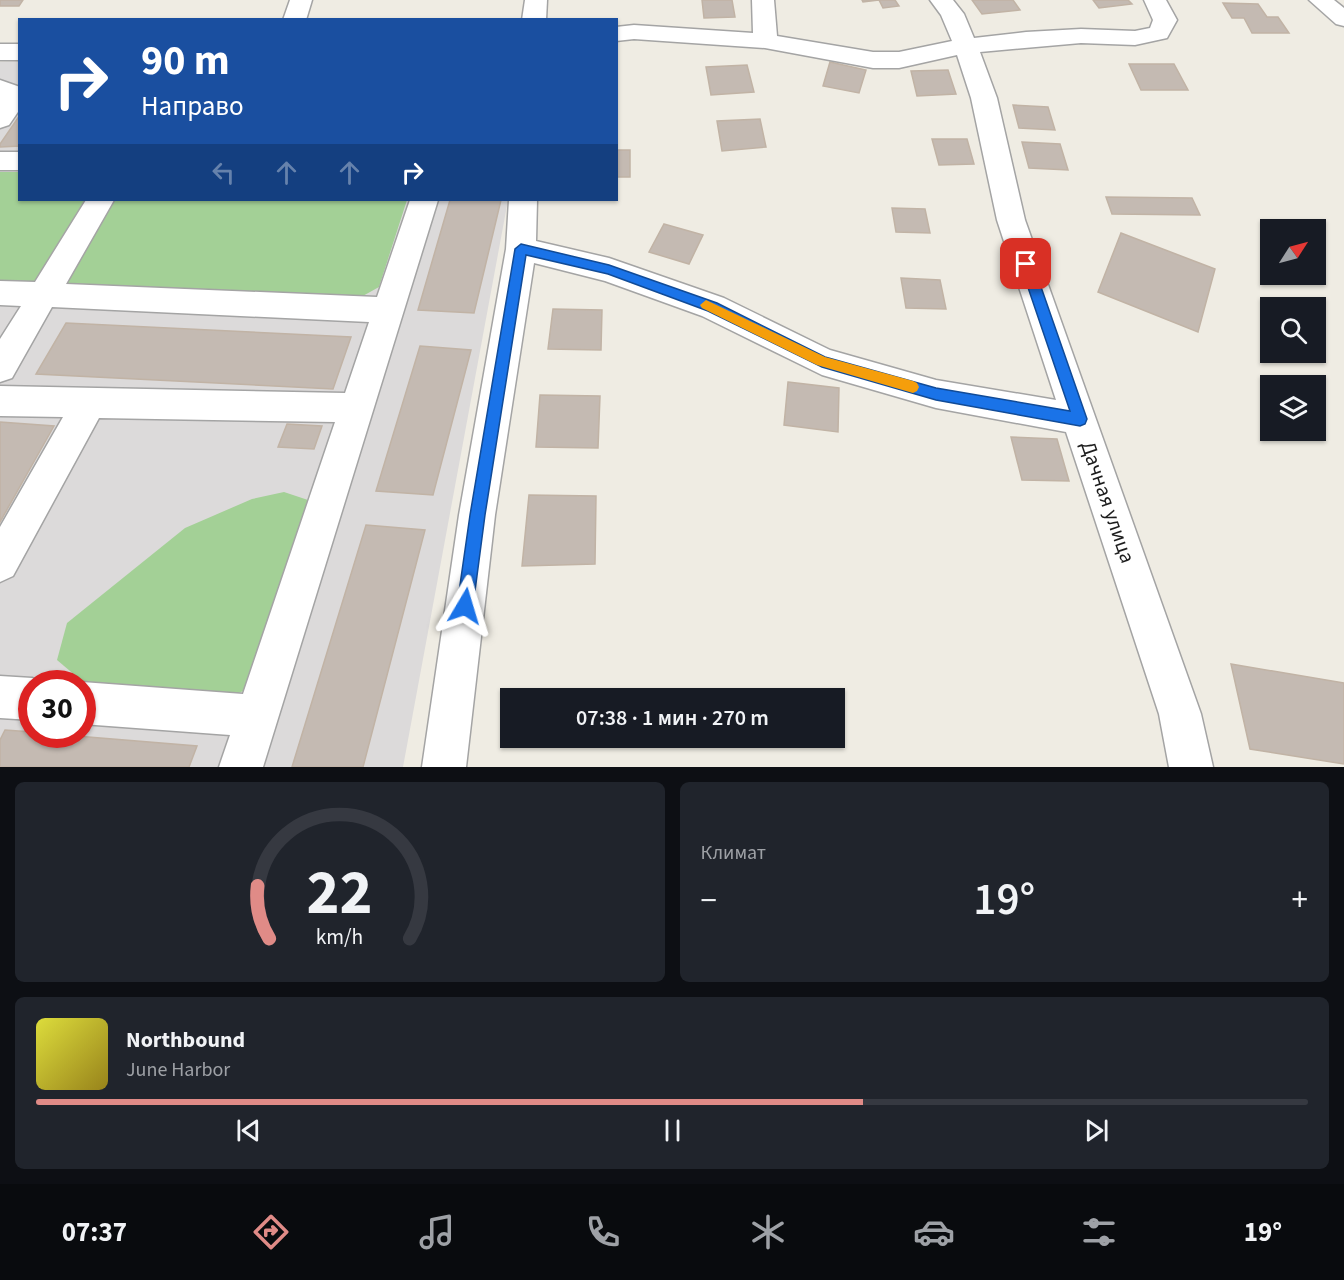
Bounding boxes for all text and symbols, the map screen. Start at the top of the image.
text: 90 m [141,31,230,91]
icon: right [42,42,120,120]
text: Направо [141,87,244,126]
icon: left [207,156,240,189]
icon: ahead [270,156,303,189]
icon: ahead [333,156,366,189]
icon: right [396,156,429,189]
north arrow [1260,219,1326,285]
map controls [1260,219,1326,441]
pin [1000,238,1051,289]
icon: arrive [1009,247,1042,280]
button: search [1260,297,1326,363]
button: layers [1260,375,1326,441]
street label: Дачная улица [1073,437,1143,567]
position arrow [433,574,497,638]
speed limit sign: 30 [18,670,96,748]
text: 07:38 · 1 мин · 270 m [576,702,769,734]
text: Климат [701,839,766,867]
text: 22 [307,849,373,938]
text: 19° [973,868,1035,932]
text: − [701,877,717,924]
text: + [1292,877,1308,924]
text: km/h [316,922,364,953]
text: Northbound [126,1024,245,1056]
text: June Harbor [126,1056,230,1084]
icon: previous [232,1114,265,1147]
icon: pause [656,1114,689,1147]
icon: next [1080,1114,1113,1147]
icon: directions [250,1211,292,1253]
icon: music [416,1211,458,1253]
icon: phone [582,1211,624,1253]
icon: climate [747,1211,789,1253]
icon: car [913,1211,955,1253]
icon: filters [1078,1211,1120,1253]
text: 07:37 [62,1213,127,1252]
text: 19° [1244,1213,1282,1252]

